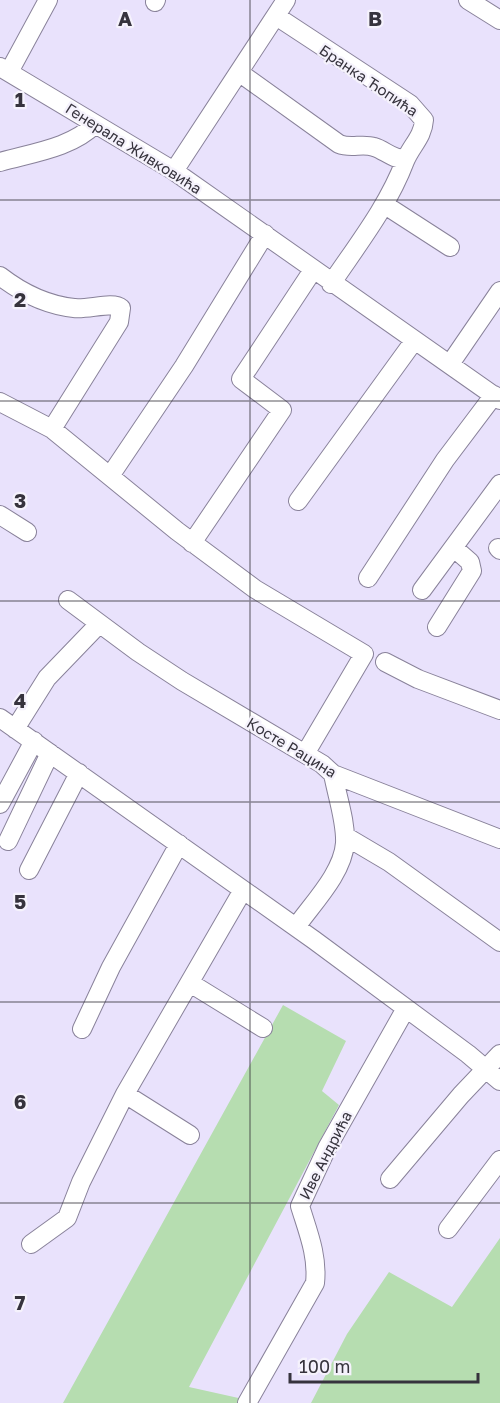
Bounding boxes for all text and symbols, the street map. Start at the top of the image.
text: A [118,6,132,30]
text: B [368,6,382,30]
street label: Бранка Ћопића [316,40,422,120]
text: 1 [15,87,25,111]
street label: Генерала Живковића [63,99,205,197]
text: 2 [14,287,26,311]
text: 3 [14,488,26,512]
text: 4 [14,688,26,712]
street label: Косте Рацина [244,713,340,781]
text: 5 [14,889,26,913]
text: 6 [14,1089,26,1113]
street label: Иве Андрића [295,1108,355,1202]
text: 7 [15,1290,26,1314]
scale bar [290,1346,478,1384]
text: 100 m [299,1355,350,1377]

